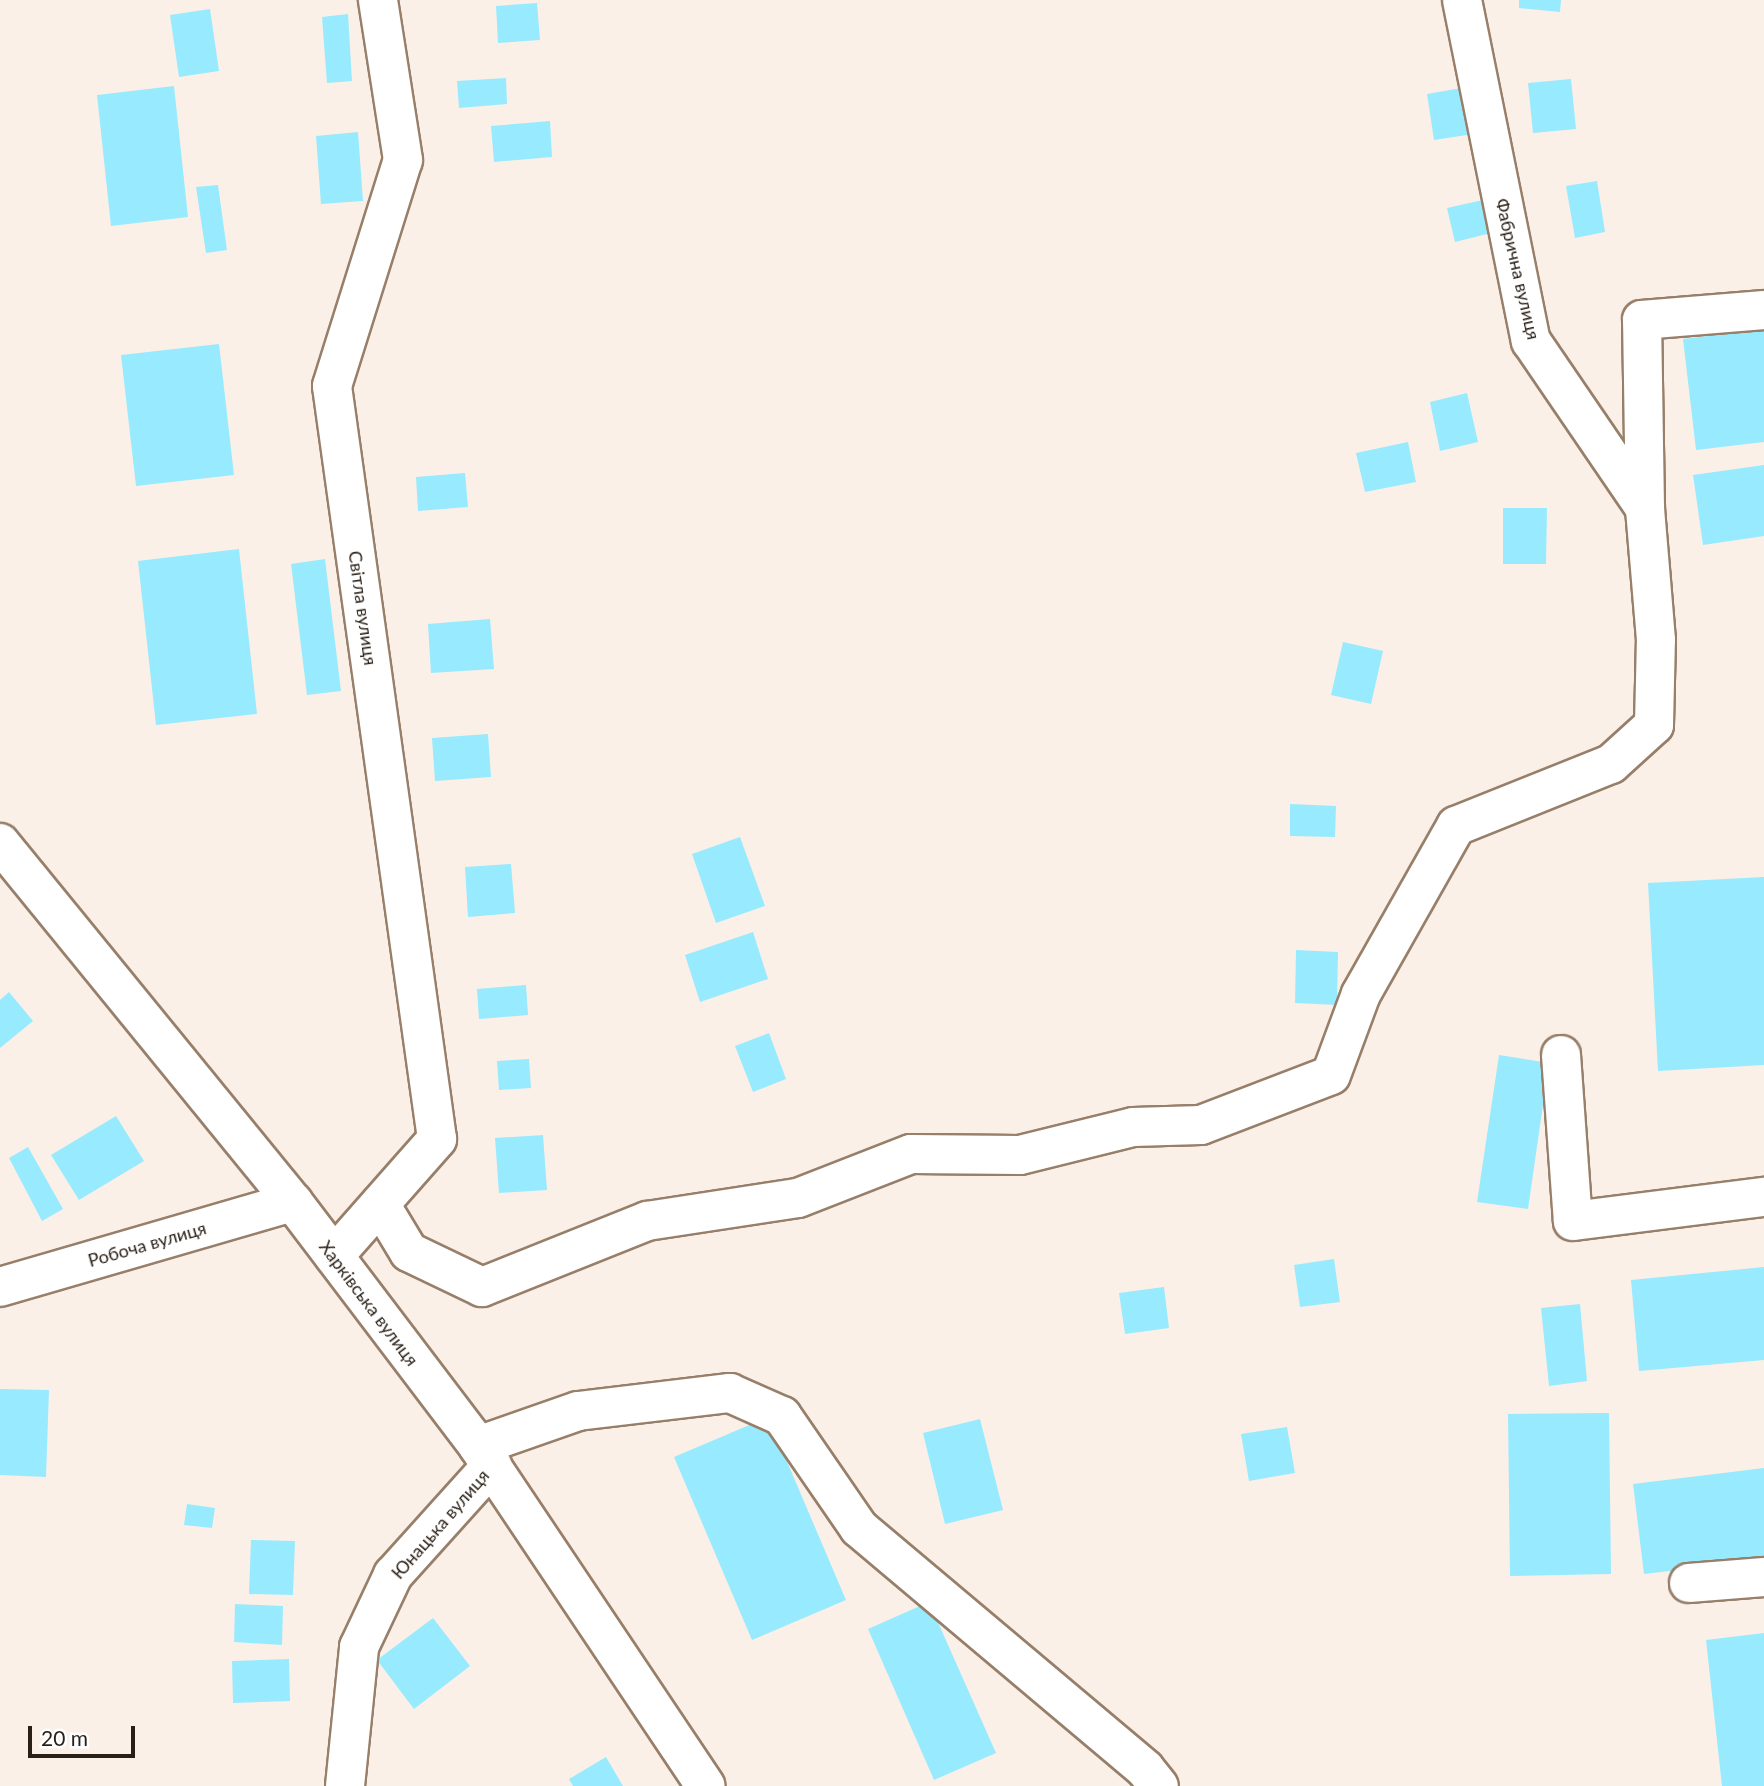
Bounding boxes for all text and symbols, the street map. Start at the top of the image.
street label: Фабрична вулиця [1491,196,1545,342]
street label: Світла вулиця [344,549,382,667]
street label: Робоча вулиця [85,1217,209,1271]
street label: Харківська вулиця [315,1236,423,1370]
street label: Юнацька вулиця [387,1465,493,1583]
scale bar [32,1712,138,1756]
text: 20 m [41,1725,88,1750]

